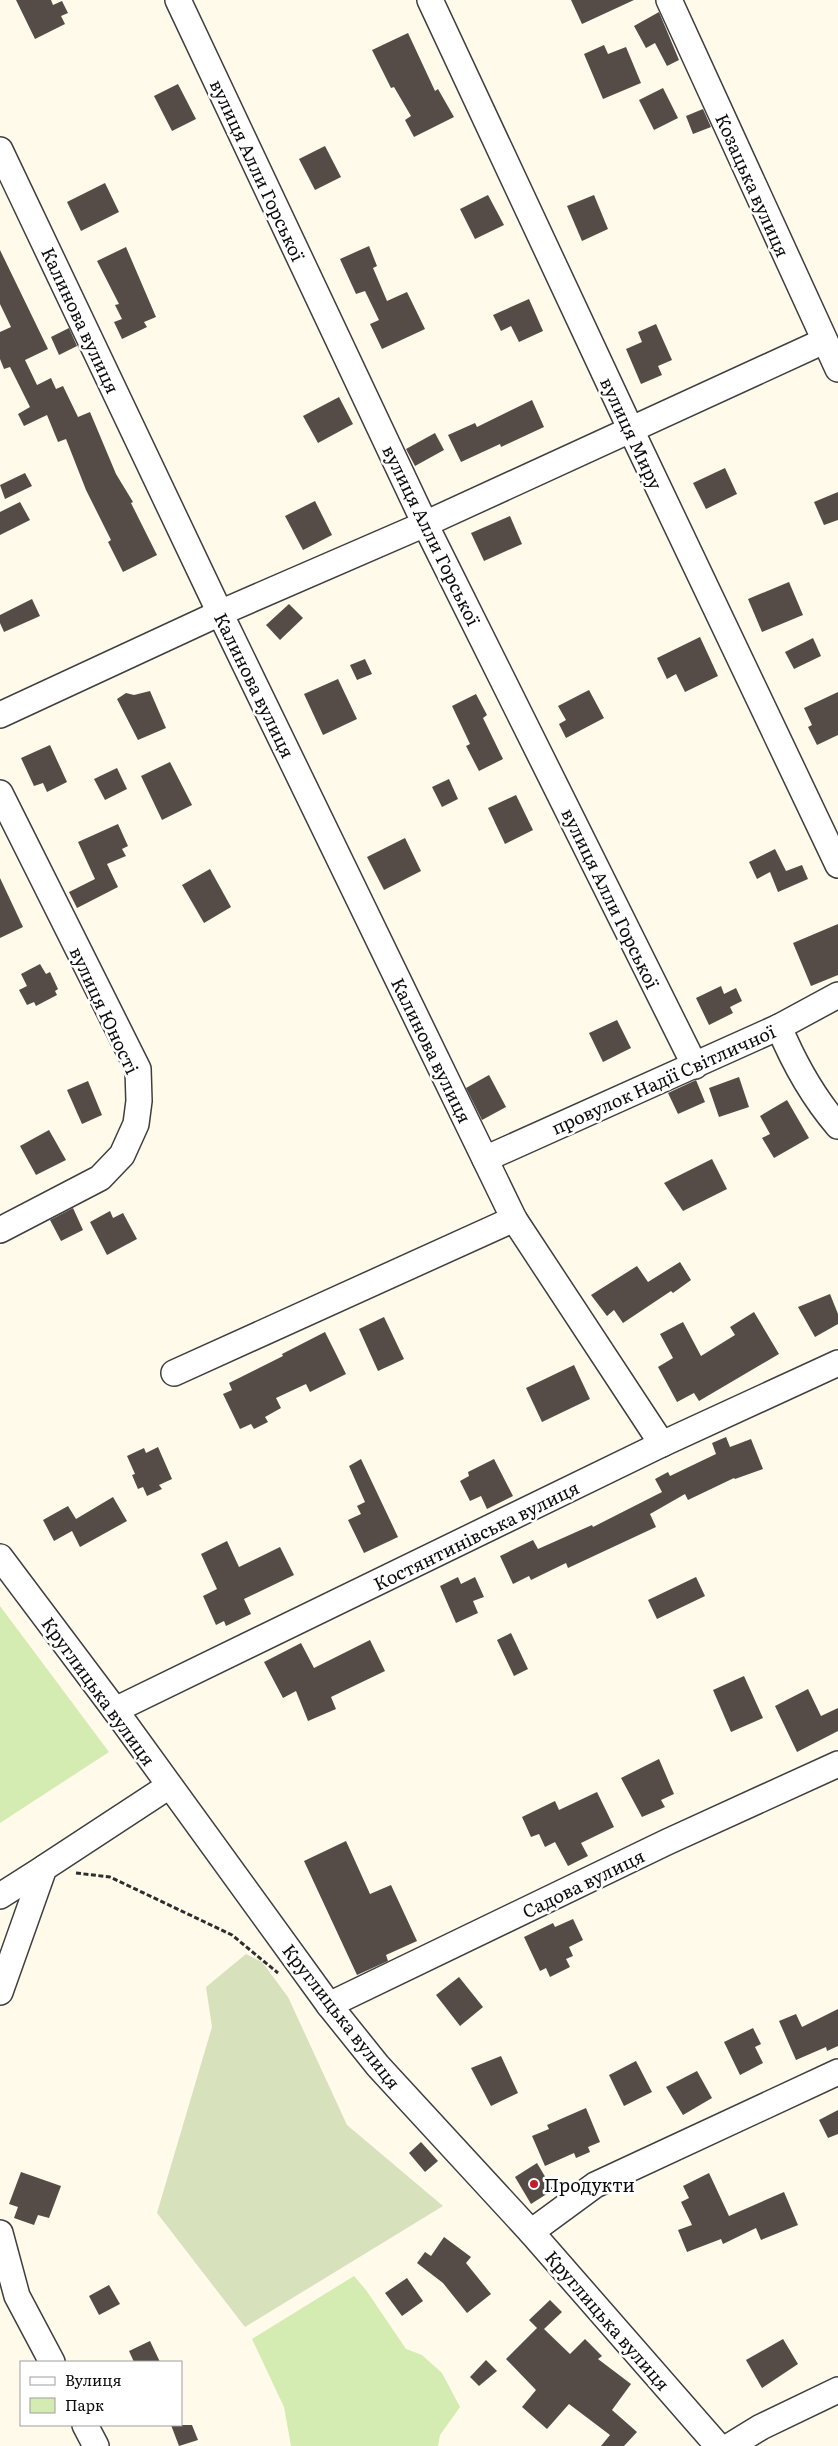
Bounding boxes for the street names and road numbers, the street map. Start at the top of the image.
street label: вулиця Алли Горської [204,75,312,265]
street label: Козацька вулиця [709,109,797,261]
street label: Калинова вулиця [35,242,127,398]
street label: вулиця Миру [594,372,670,494]
street label: вулиця Алли Горської [376,440,488,630]
street label: Калинова вулиця [208,608,302,762]
street label: вулиця Алли Горської [555,803,667,993]
street label: вулиця Юності [64,942,146,1078]
street label: Калинова вулиця [385,973,479,1127]
street label: провулок Надії Світличної [547,1017,779,1141]
street label: Костянтинівська вулиця [369,1473,583,1597]
street label: Круглицька вулиця [36,1611,162,1771]
street label: Садова вулиця [517,1842,649,1924]
street label: Круглицька вулиця [276,1937,408,2095]
street label: Круглицька вулиця [539,2244,677,2396]

